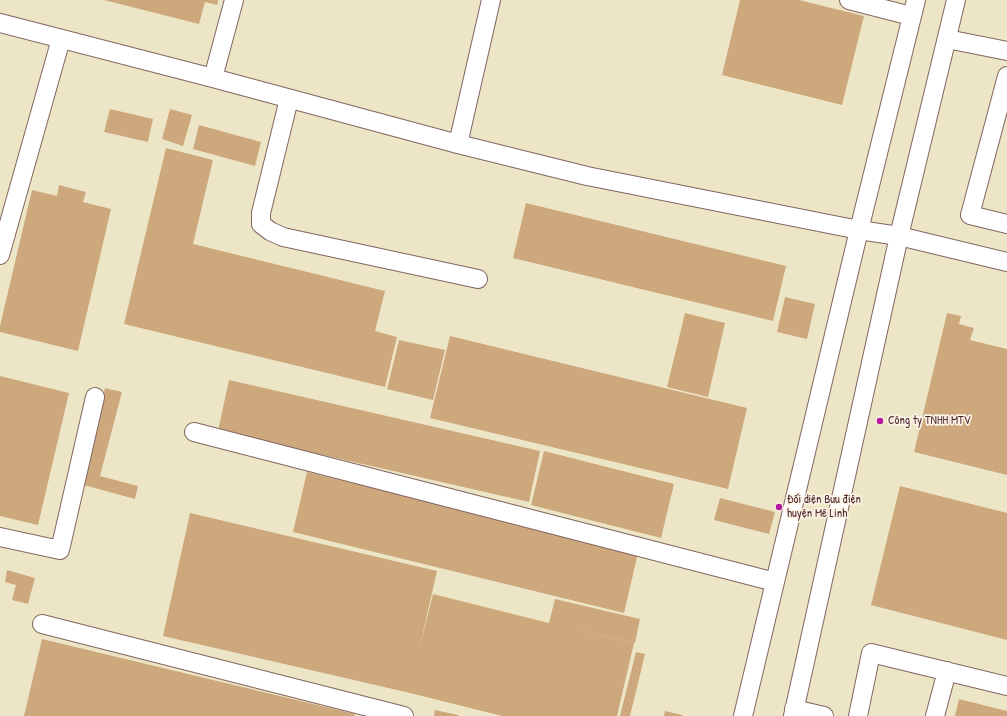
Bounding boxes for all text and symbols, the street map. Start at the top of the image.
place label: Công ty TNHH MTV [888,414,970,428]
marker: Công ty TNHH MTV [875,416,885,426]
place label: Đối diện Bưu điện huyện Mê Linh [787,493,861,521]
marker: Đối diện Bưu điện huyện Mê Linh [774,502,784,512]

